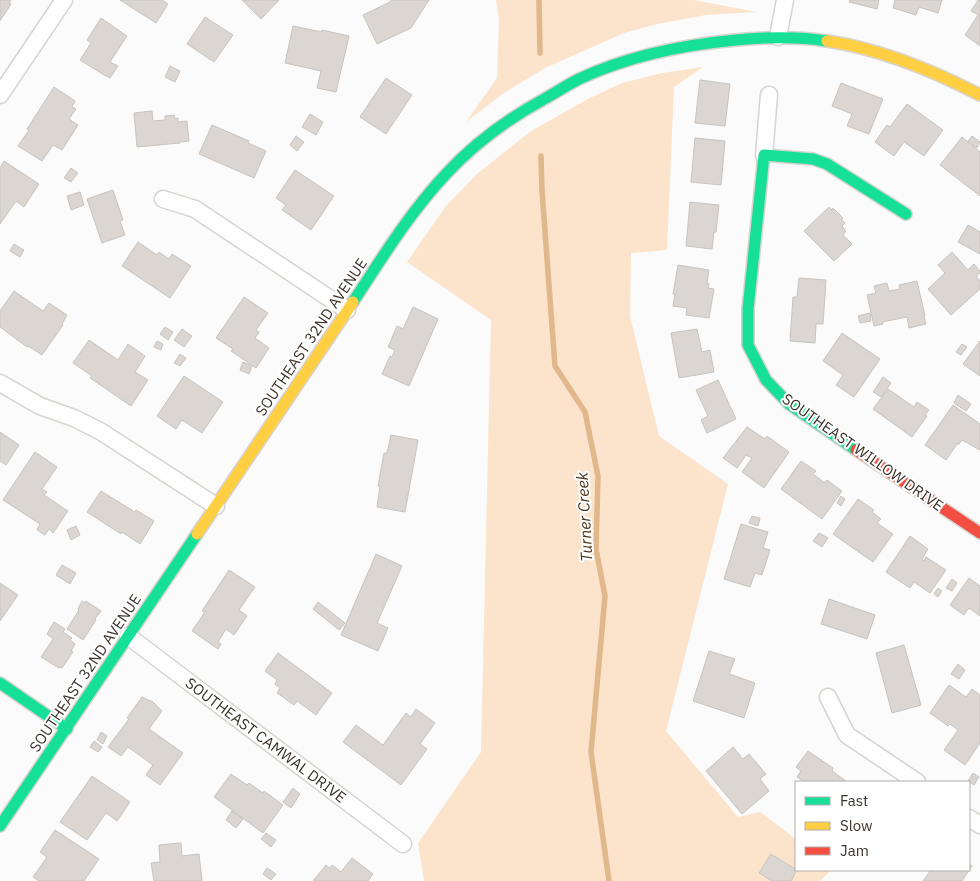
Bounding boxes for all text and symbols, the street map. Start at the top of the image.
street label: SOUTHEAST 32ND AVENUE [251,254,371,420]
street label: SOUTHEAST WILLOW DRIVE [779,389,947,515]
water label: Turner Creek [572,471,596,562]
street label: SOUTHEAST 32ND AVENUE [25,590,145,756]
street label: SOUTHEAST CAMWAL DRIVE [182,673,350,807]
legend [795,781,970,871]
text: Fast [840,791,868,810]
text: Slow [840,816,873,835]
text: Jam [840,841,869,860]

